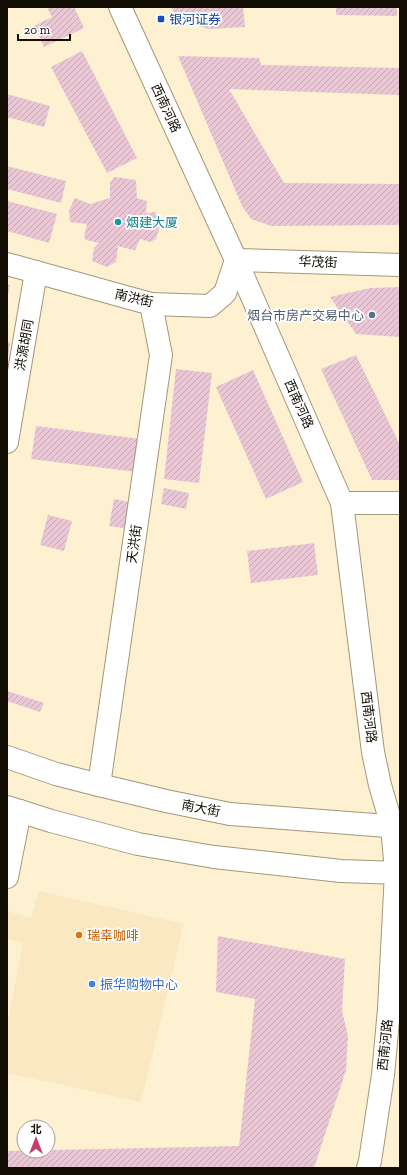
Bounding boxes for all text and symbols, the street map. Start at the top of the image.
place label: 银河证券 [169,12,221,27]
marker: 银河证券 [156,14,166,24]
scale bar [18,16,70,42]
text: 20 m [24,23,51,37]
street label: 西南河路 [148,81,184,135]
place label: 烟建大厦 [126,215,178,230]
marker: 烟建大厦 [113,217,123,227]
street label: 华茂街 [298,254,338,270]
street label: 南洪街 [113,286,155,310]
place label: 烟台市房产交易中心 [247,308,364,323]
marker: 烟台市房产交易中心 [367,310,377,320]
street label: 洪源胡同 [12,318,36,372]
street label: 西南河路 [282,377,316,431]
street label: 天洪街 [124,524,144,564]
street label: 西南河路 [358,690,380,744]
street label: 南大街 [180,797,222,819]
place label: 瑞幸咖啡 [87,928,139,943]
marker: 瑞幸咖啡 [74,930,84,940]
place label: 振华购物中心 [100,977,178,992]
marker: 振华购物中心 [87,979,97,989]
street label: 西南河路 [375,1018,395,1072]
north arrow [16,1119,56,1159]
text: 北 [31,1123,42,1136]

